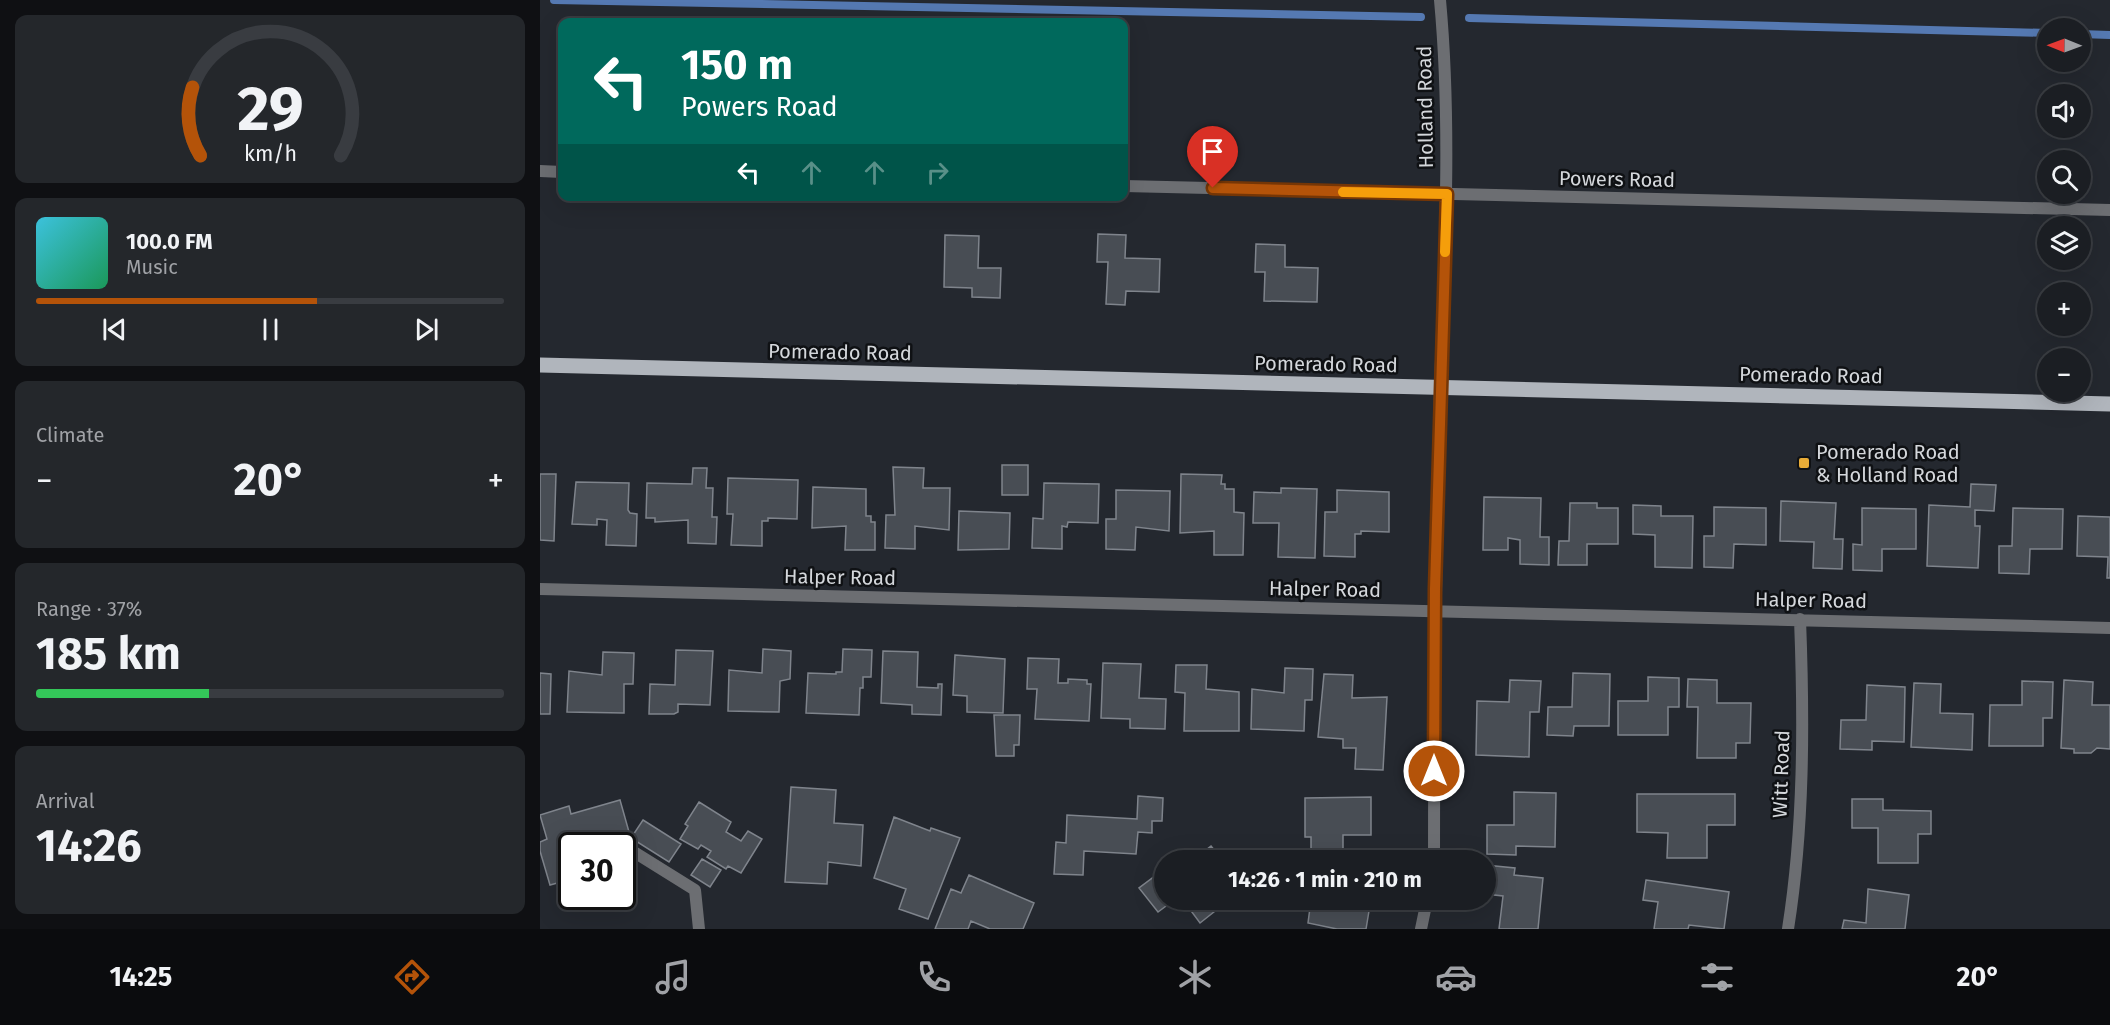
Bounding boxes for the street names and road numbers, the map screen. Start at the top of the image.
street label: Holland Road [1412,45,1438,169]
street label: Powers Road [1559,166,1675,192]
street label: Pomerado Road [768,339,912,365]
street label: Pomerado Road [1254,351,1398,377]
street label: Pomerado Road [1739,362,1883,388]
street label: Halper Road [784,564,896,590]
street label: Halper Road [1269,576,1381,602]
street label: Halper Road [1755,587,1867,613]
street label: Witt Road [1767,730,1795,818]

